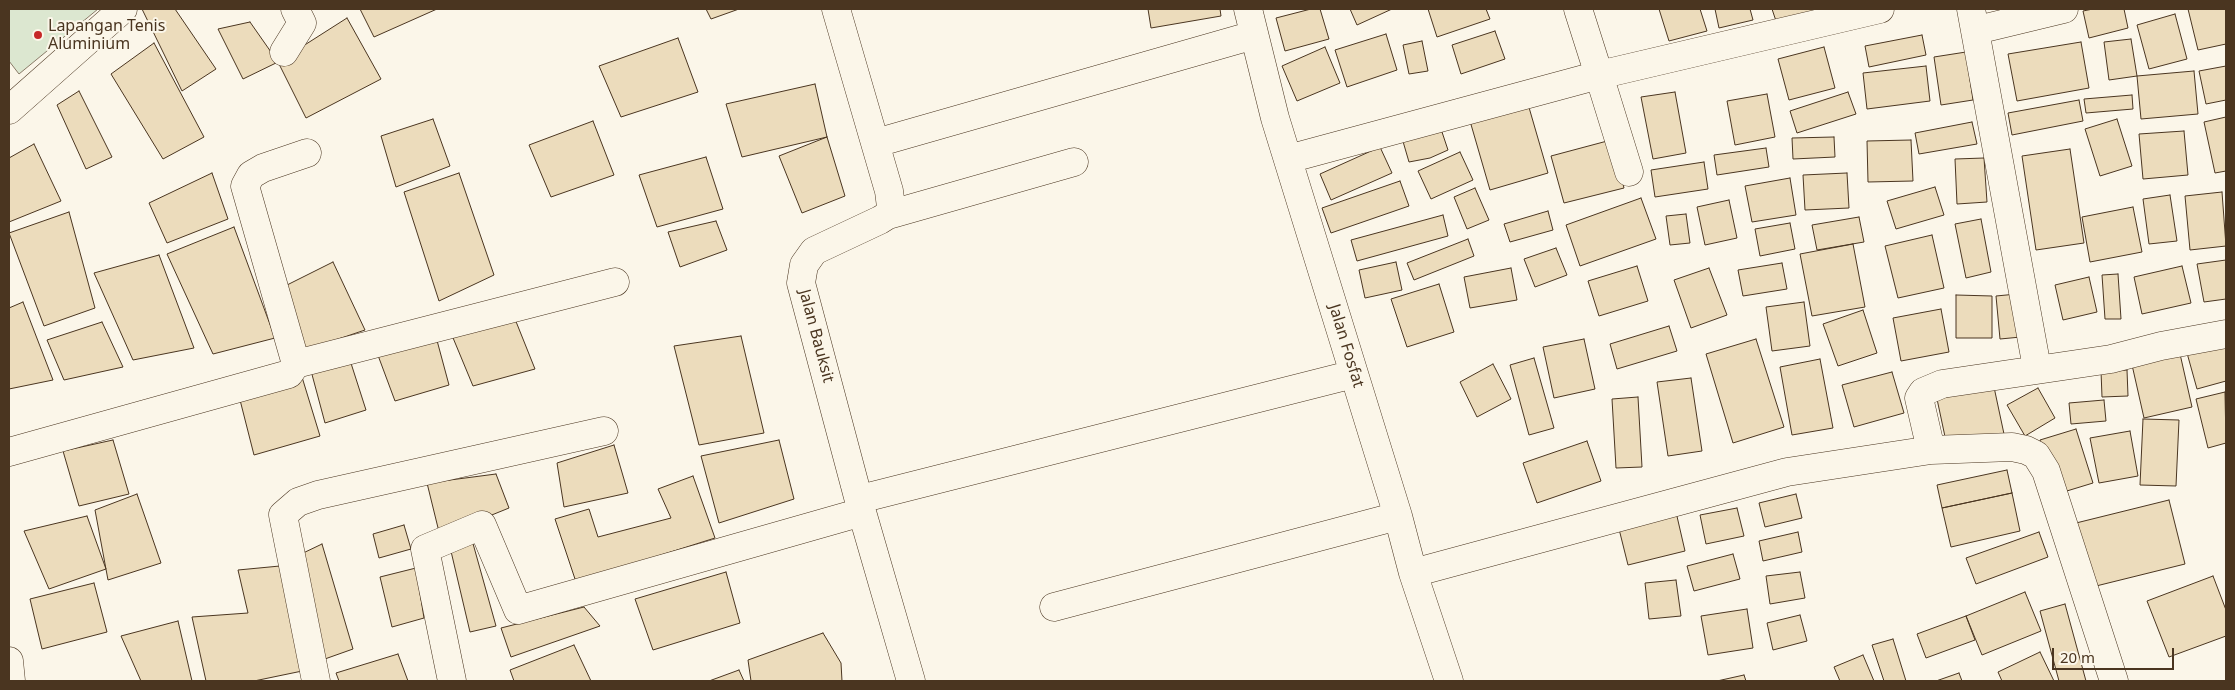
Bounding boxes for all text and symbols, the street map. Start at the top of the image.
place label: Lapangan Tenis Aluminium [48,16,165,54]
marker: Lapangan Tenis Aluminium [32,29,44,41]
street label: Jalan Bauksit [794,287,838,385]
street label: Jalan Fosfat [1324,302,1368,390]
scale bar [2055,638,2178,670]
text: 20 m [2060,647,2095,667]

